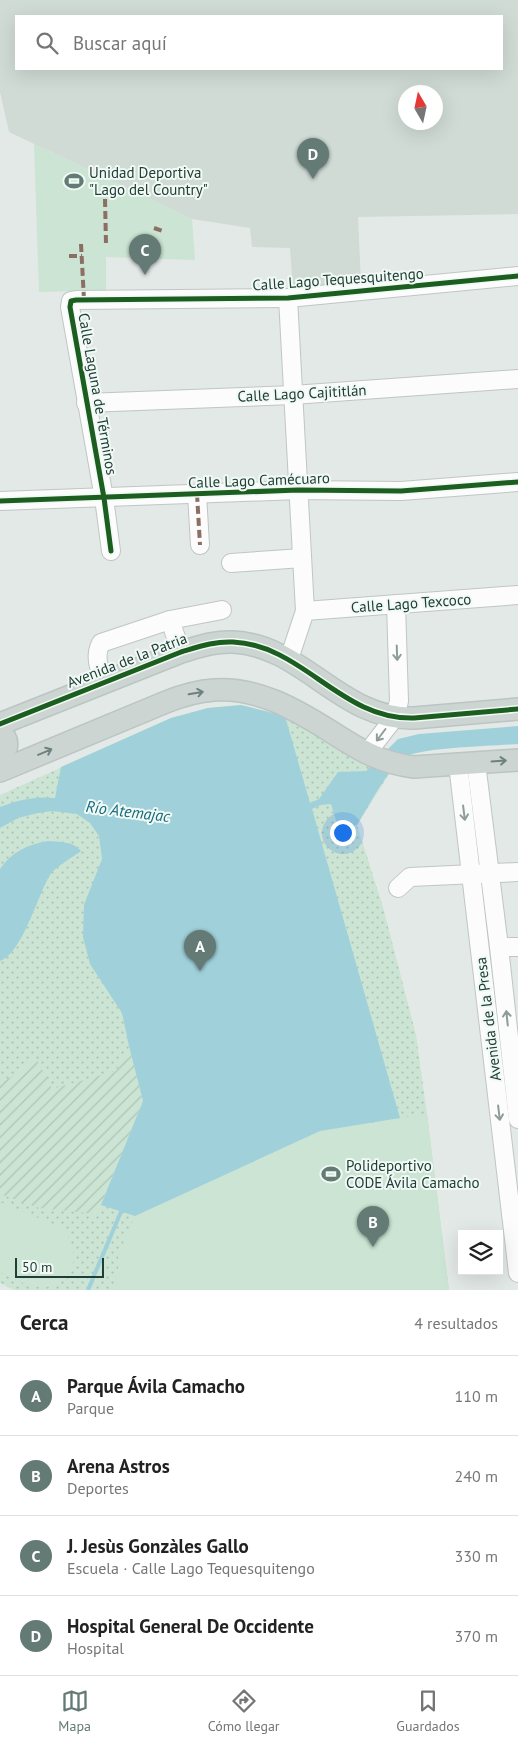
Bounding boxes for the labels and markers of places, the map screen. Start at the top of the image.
pin: D [297,138,329,179]
place label: Unidad Deportiva "Lago del Country" [89,163,208,199]
sports icon: Unidad Deportiva "Lago del Country" [63,170,85,192]
pin: C [129,234,161,275]
pin: A [184,930,216,971]
place label: Polideportivo CODE Ávila Camacho [346,1156,480,1192]
sports icon: Polideportivo CODE Ávila Camacho [320,1163,342,1185]
pin: B [357,1206,389,1247]

